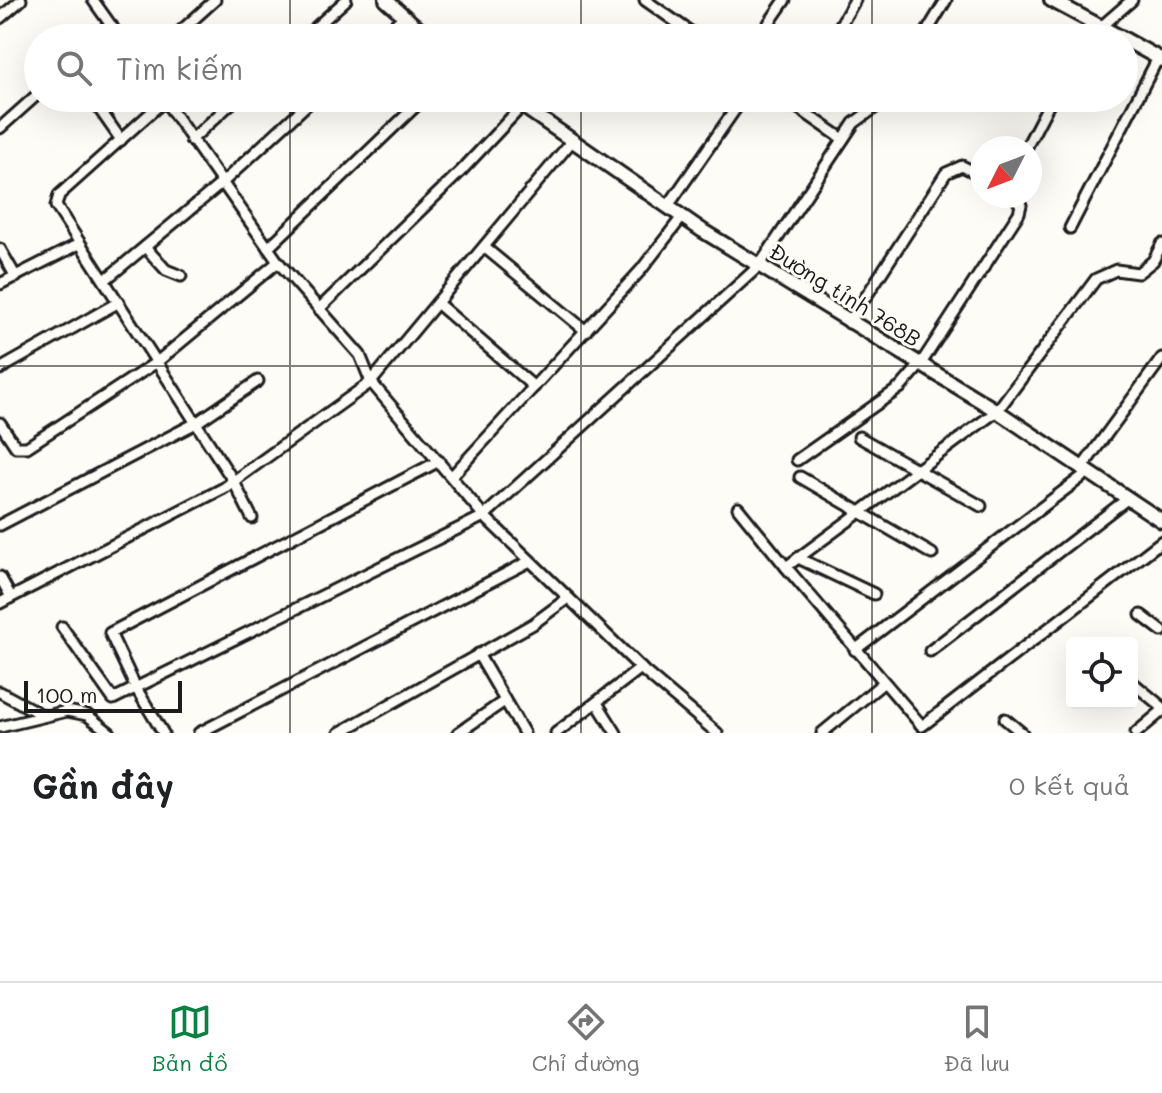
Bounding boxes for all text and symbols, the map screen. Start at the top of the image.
search box [24,24,1138,112]
icon: search [52,46,96,90]
text: Tìm kiếm [116,48,243,88]
north arrow [970,136,1042,208]
street label: Đường tỉnh 768B [764,236,927,353]
map controls [1066,637,1138,709]
button: locate [1066,637,1138,709]
scale bar [24,677,182,713]
text: 100 m [36,680,98,709]
text: Gần đây [32,763,174,808]
text: 0 kết quả [1009,768,1130,802]
tab: Bản đồ [152,1000,228,1077]
tab: Chỉ đường [532,1000,640,1077]
tab: Đã lưu [944,1000,1010,1077]

